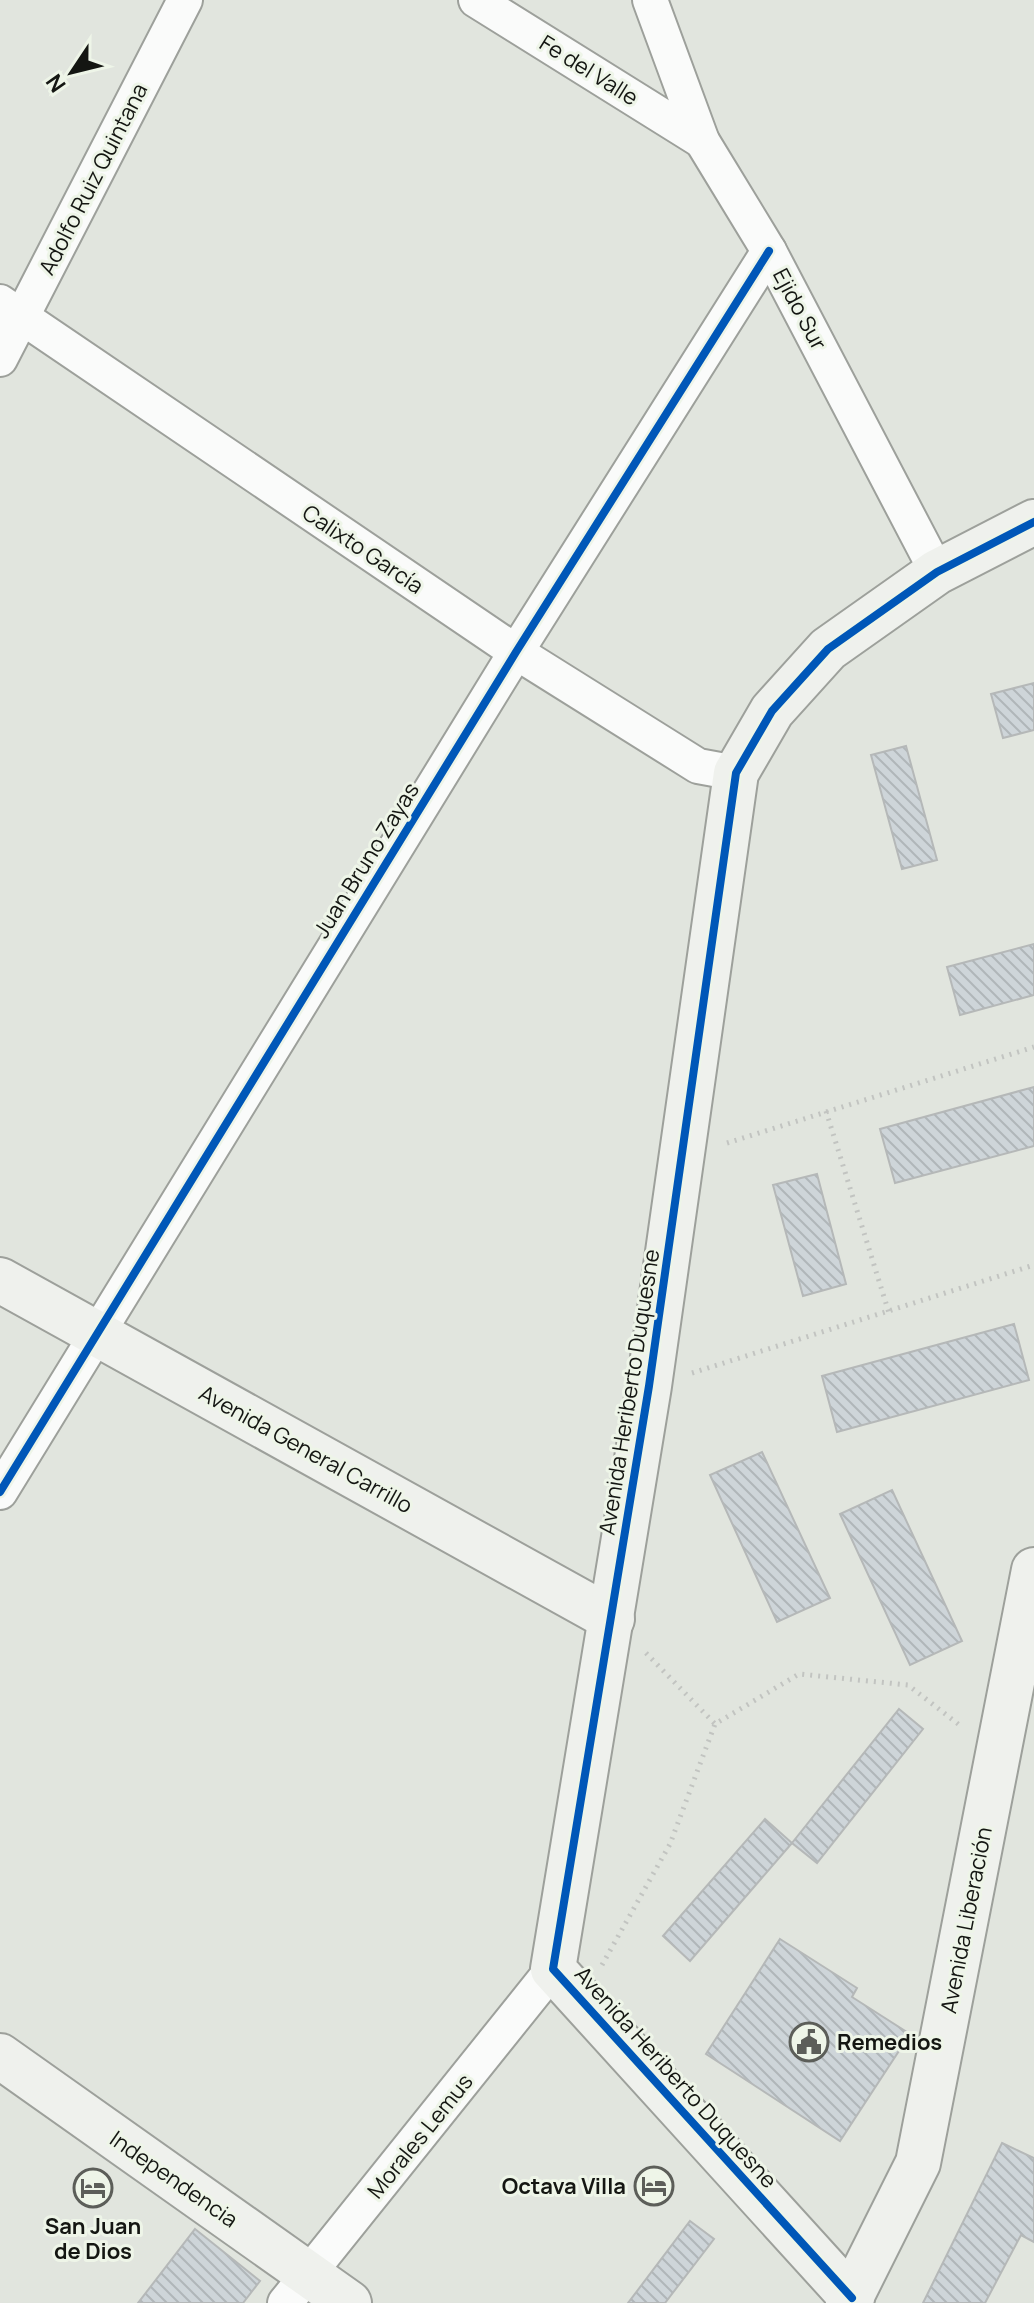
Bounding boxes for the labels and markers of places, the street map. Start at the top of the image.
public building icon: Remedios [788,2021,830,2063]
place label: Remedios [837,2027,942,2057]
hotel icon: Octava Villa [633,2165,675,2207]
hotel icon: San Juan de Dios [72,2167,114,2209]
place label: Octava Villa [502,2171,626,2201]
place label: San Juan de Dios [45,2211,141,2266]

